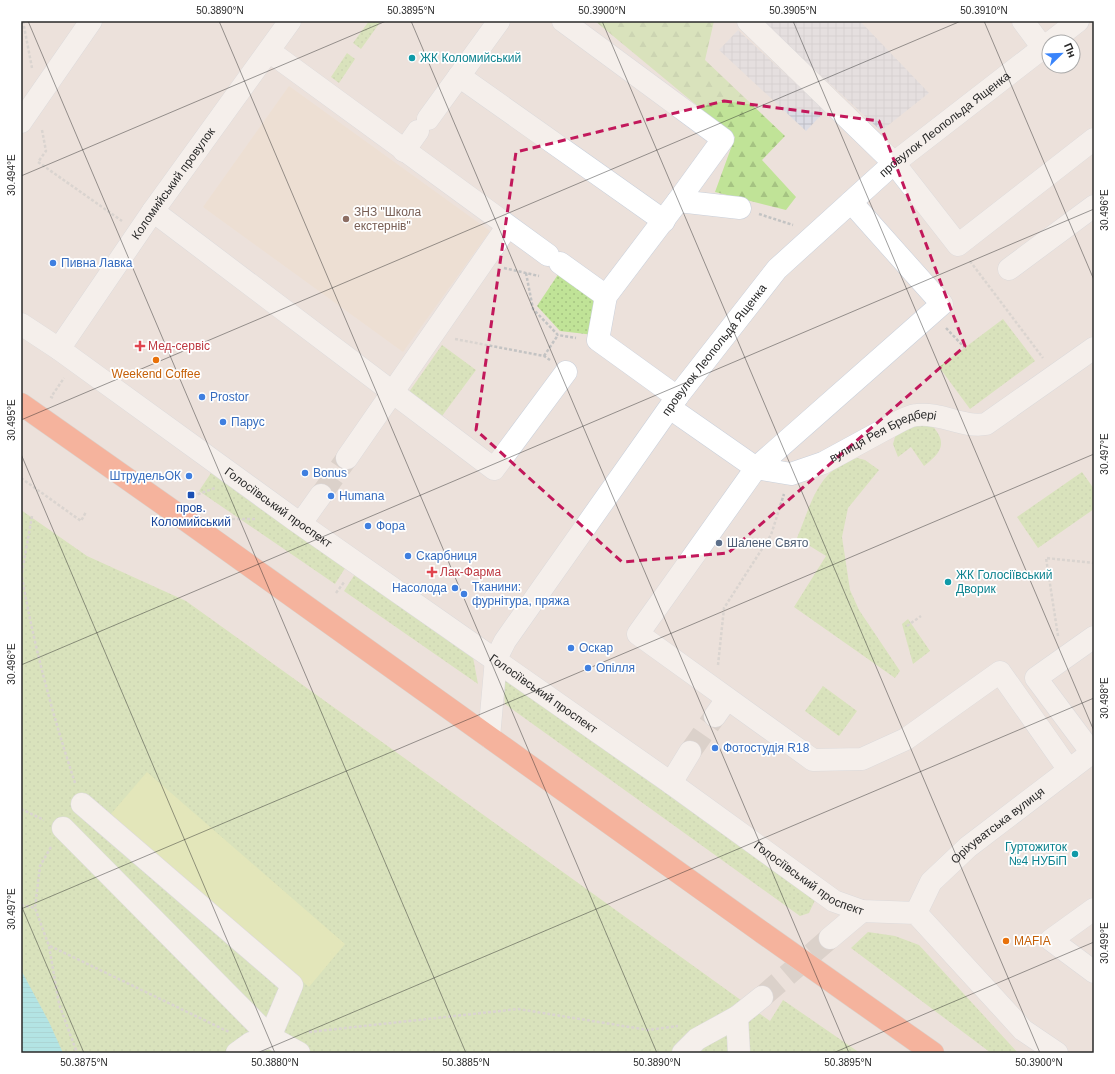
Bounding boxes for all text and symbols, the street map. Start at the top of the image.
text: 50.3890°N [196,5,244,16]
text: 50.3895°N [387,5,435,16]
text: 50.3900°N [578,5,626,16]
text: 50.3905°N [769,5,817,16]
text: 50.3910°N [960,5,1008,16]
north arrow [1041,34,1081,74]
text: Пн [1062,41,1079,59]
place label: ЖК Коломийський [420,51,521,65]
marker: ЖК Коломийський [407,53,417,63]
street label: провулок Леопольда Ященка [876,68,1013,180]
street label: Коломийський провулок [129,124,218,242]
text: 30.494°E [6,154,17,196]
text: 30.496°E [1099,189,1110,231]
place label: ЗНЗ "Школа екстернів" [354,205,422,233]
marker: ЗНЗ "Школа екстернів" [341,214,351,224]
place label: Пивна Лавка [61,256,133,270]
marker: Пивна Лавка [48,258,58,268]
street label: провулок Леопольда Ященка [659,281,770,418]
place label: Мед-сервіс [148,339,210,353]
marker: Мед-сервіс [135,341,145,351]
marker: Weekend Coffee [151,355,161,365]
place label: Weekend Coffee [112,367,201,381]
place label: Prostor [210,390,249,404]
marker: Prostor [197,392,207,402]
text: 30.495°E [6,399,17,441]
street label: вулиця Рея Бредбері [827,408,938,465]
place label: Парус [231,415,265,429]
marker: Парус [218,417,228,427]
text: 30.497°E [1099,433,1110,475]
street label: Голосіївський проспект [222,464,335,551]
place label: Bonus [313,466,347,480]
marker: Bonus [300,468,310,478]
place label: ШтрудельОК [110,469,181,483]
marker: ШтрудельОК [184,471,194,481]
place label: Humana [339,489,385,503]
marker: пров. Коломийський [186,490,196,500]
marker: Humana [326,491,336,501]
place label: пров. Коломийський [151,501,231,529]
place label: Фора [376,519,405,533]
marker: Фора [363,521,373,531]
place label: Шалене Свято [727,536,809,550]
marker: Шалене Свято [714,538,724,548]
place label: Скарбниця [416,549,477,563]
marker: Скарбниця [403,551,413,561]
place label: Лак-Фарма [440,565,502,579]
marker: Лак-Фарма [427,567,437,577]
place label: ЖК Голосіївський Дворик [956,568,1052,596]
marker: ЖК Голосіївський Дворик [943,577,953,587]
place label: Тканини: фурнітура, пряжа [472,580,570,608]
place label: Насолода [392,581,447,595]
marker: Насолода [450,583,460,593]
marker: Тканини: фурнітура, пряжа [459,589,469,599]
place label: Оскар [579,641,614,655]
text: 30.496°E [6,643,17,685]
marker: Оскар [566,643,576,653]
street label: Голосіївський проспект [487,651,600,737]
place label: Опілля [596,661,635,675]
marker: Опілля [583,663,593,673]
text: 30.498°E [1099,677,1110,719]
place label: Фотостудія R18 [723,741,810,755]
marker: Фотостудія R18 [710,743,720,753]
street label: Оріхуватська вулиця [948,784,1047,867]
street label: Голосіївський проспект [751,838,866,918]
place label: Гуртожиток №4 НУБіП [1005,840,1068,868]
marker: Гуртожиток №4 НУБіП [1070,849,1080,859]
text: 30.497°E [6,888,17,930]
text: 30.499°E [1099,922,1110,964]
place label: MAFIA [1014,934,1051,948]
marker: MAFIA [1001,936,1011,946]
text: 50.3875°N [60,1057,108,1068]
text: 50.3880°N [251,1057,299,1068]
text: 50.3885°N [442,1057,490,1068]
text: 50.3890°N [633,1057,681,1068]
text: 50.3895°N [824,1057,872,1068]
text: 50.3900°N [1015,1057,1063,1068]

